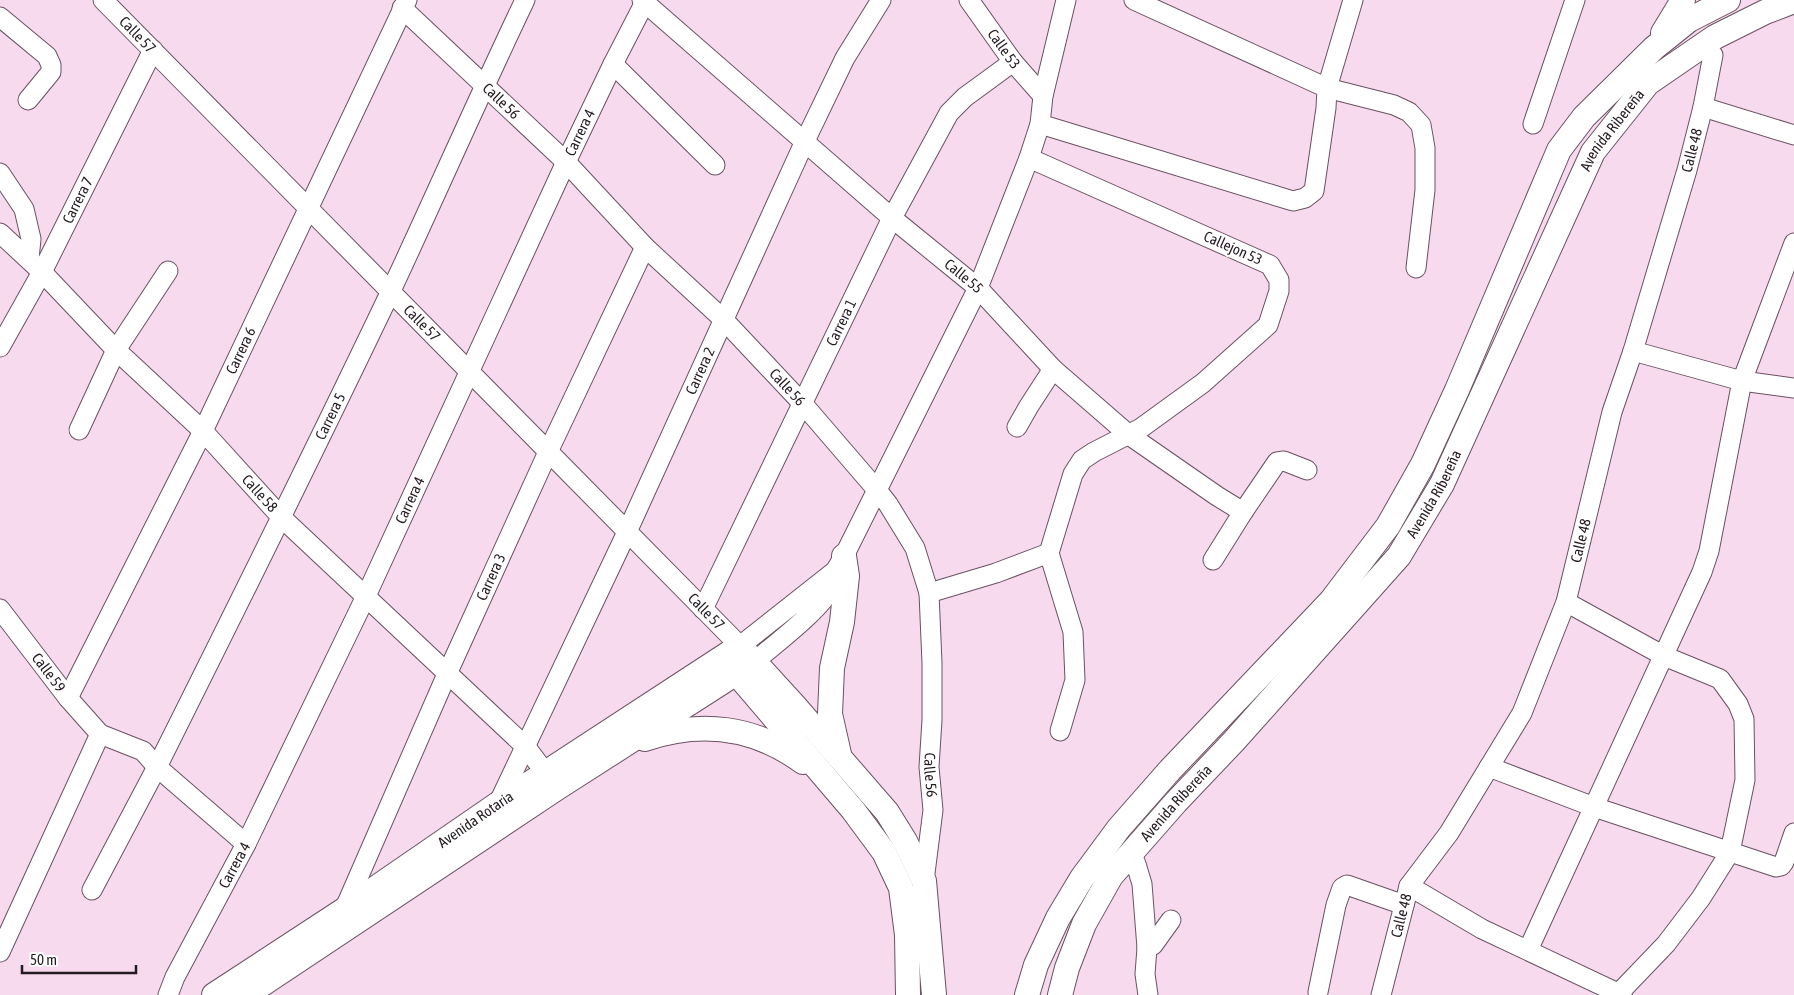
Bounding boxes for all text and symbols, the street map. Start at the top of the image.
street label: Calle 57 [116,13,159,56]
street label: Calle 53 [984,26,1024,72]
street label: Calle 56 [479,79,524,122]
street label: Avenida Ribereña [1577,86,1648,174]
street label: Carrera 4 [561,106,598,159]
street label: Calle 48 [1678,127,1705,174]
street label: Carrera 7 [59,174,96,226]
street label: Callejon 53 [1201,227,1265,268]
street label: Calle 55 [941,255,987,296]
street label: Carrera 1 [822,296,859,349]
street label: Calle 57 [400,301,444,345]
street label: Carrera 6 [222,324,259,377]
street label: Carrera 2 [682,345,718,397]
street label: Calle 56 [766,365,809,409]
street label: Carrera 5 [311,390,348,442]
street label: Avenida Ribereña [1403,447,1464,541]
street label: Calle 58 [239,471,281,515]
street label: Carrera 4 [392,474,428,526]
street label: Calle 48 [1567,517,1594,564]
street label: Carrera 3 [473,551,509,603]
street label: Calle 57 [685,589,728,633]
street label: Calle 59 [29,649,69,695]
street label: Calle 56 [921,752,941,798]
street label: Avenida Ribereña [1137,761,1215,844]
street label: Avenida Rotaria [434,787,516,851]
street label: Carrera 4 [215,839,253,891]
street label: Calle 48 [1387,892,1415,939]
scale bar [22,942,136,974]
text: 50 m [30,951,57,968]

